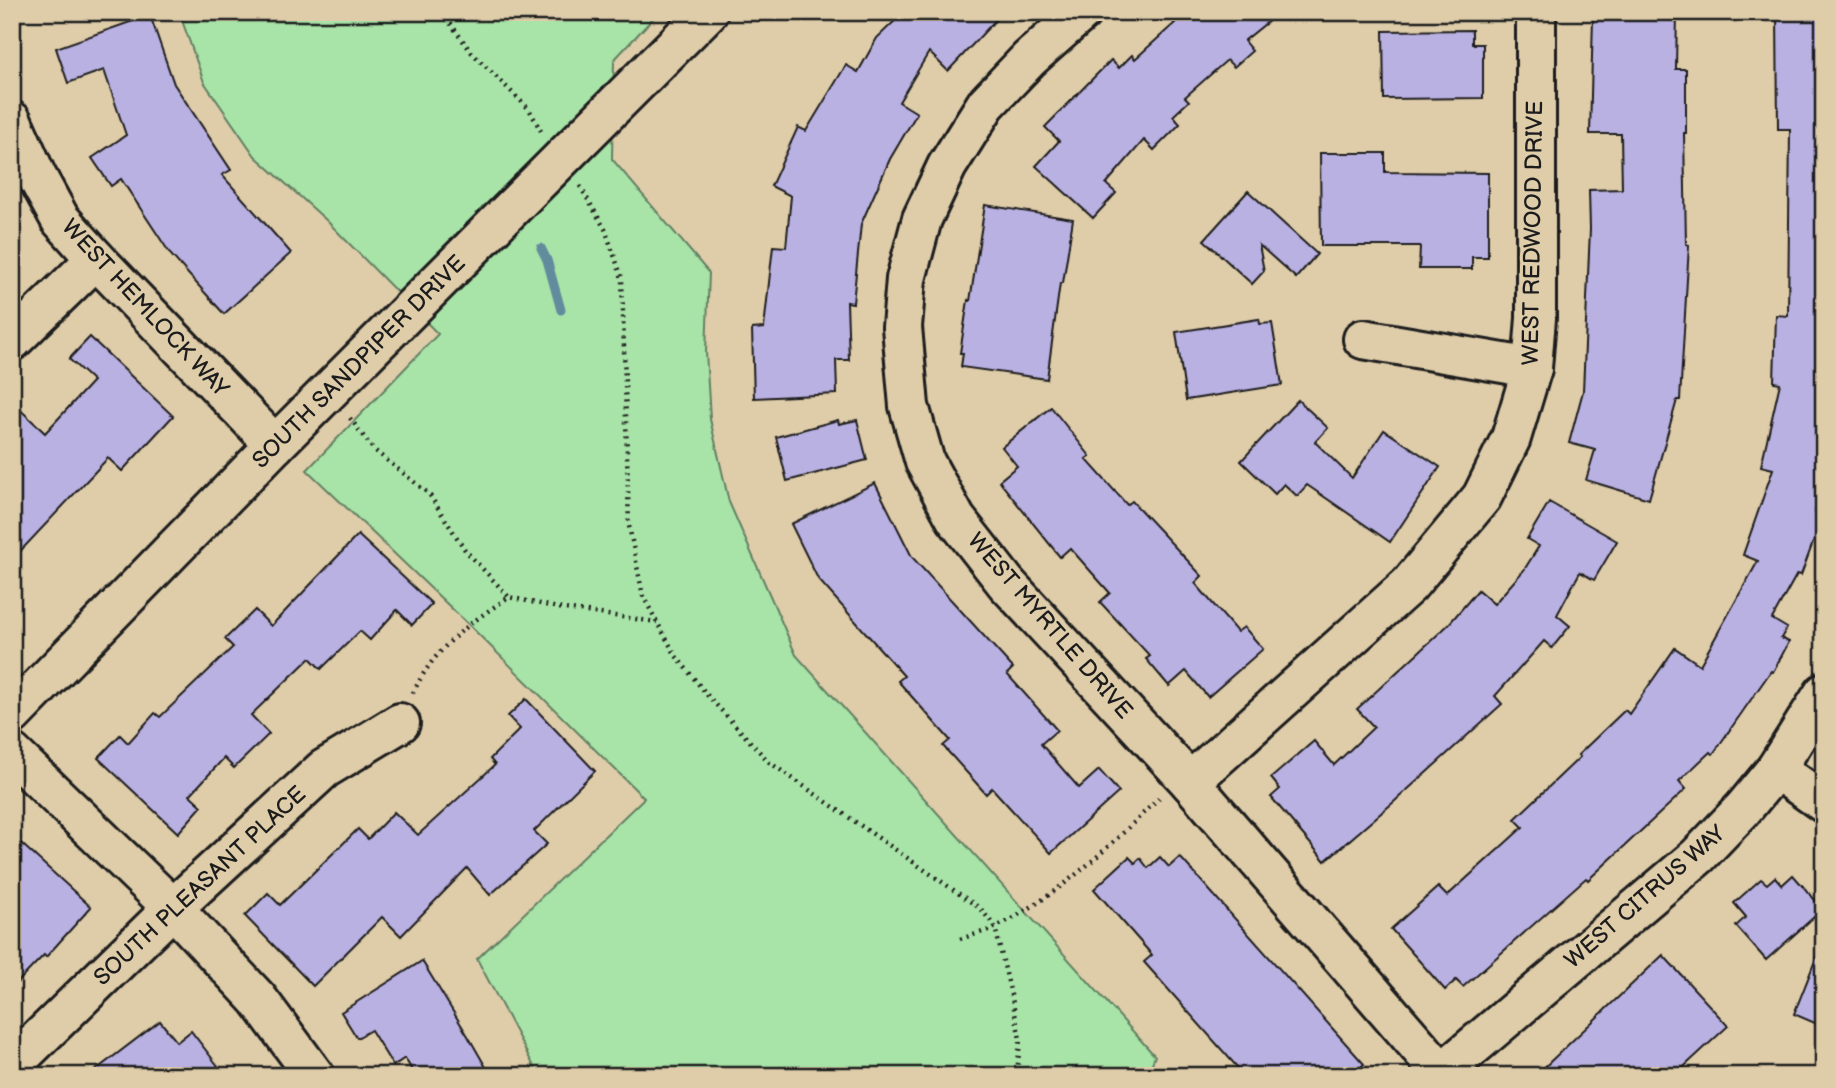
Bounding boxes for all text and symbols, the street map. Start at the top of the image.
street label: WEST REDWOOD DRIVE [1517,100,1549,366]
street label: WEST HEMLOCK WAY [56,214,235,403]
street label: SOUTH SANDPIPER DRIVE [247,250,471,474]
street label: WEST MYRTLE DRIVE [962,527,1138,725]
street label: SOUTH PLEASANT PLACE [88,780,312,992]
street label: WEST CITRUS WAY [1559,819,1732,974]

